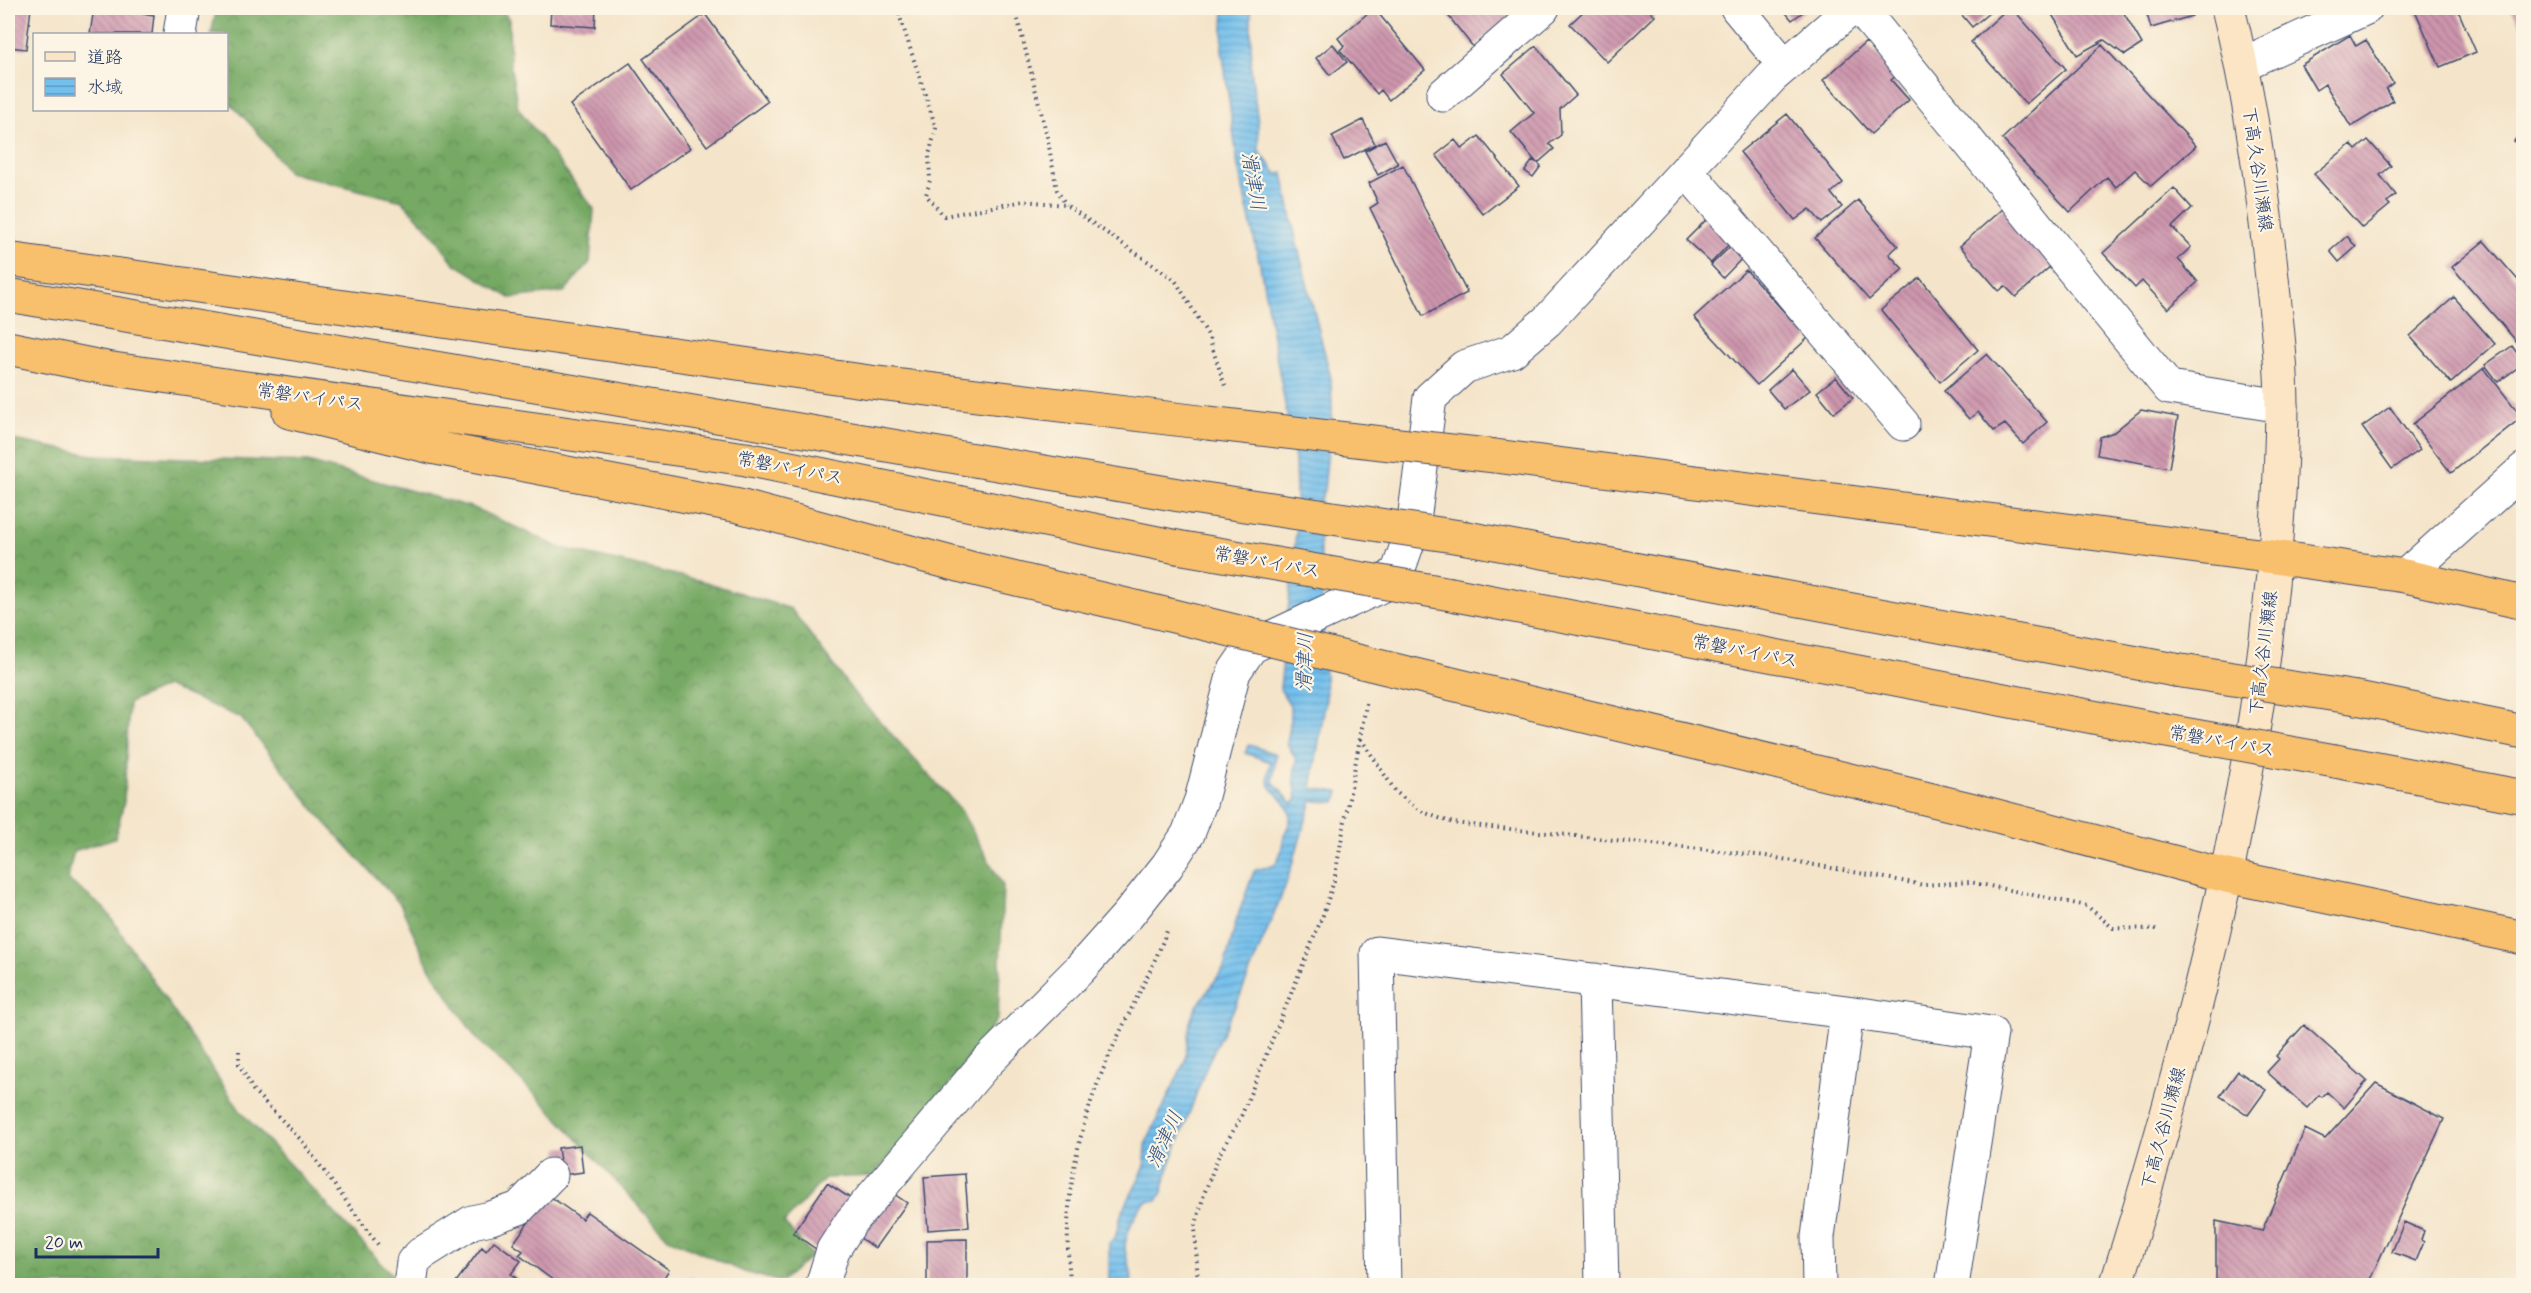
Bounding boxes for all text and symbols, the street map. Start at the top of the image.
legend [33,33,228,111]
text: 道路 [87,46,123,70]
text: 水域 [87,76,123,100]
street label: 下高久谷川瀬線 [2236,105,2278,233]
water label: 滑津川 [1234,149,1271,213]
street label: 常磐バイパス [255,379,365,417]
street label: 常磐バイパス [735,447,845,491]
street label: 常磐バイパス [1212,542,1322,584]
street label: 下高久谷川瀬線 [2244,589,2284,717]
street label: 常磐バイパス [1690,630,1800,674]
water label: 滑津川 [1291,632,1320,693]
street label: 常磐バイパス [2167,721,2277,763]
street label: 下高久谷川瀬線 [2136,1064,2192,1192]
water label: 滑津川 [1140,1107,1190,1173]
scale bar [36,1221,158,1259]
text: 20 m [45,1231,83,1255]

